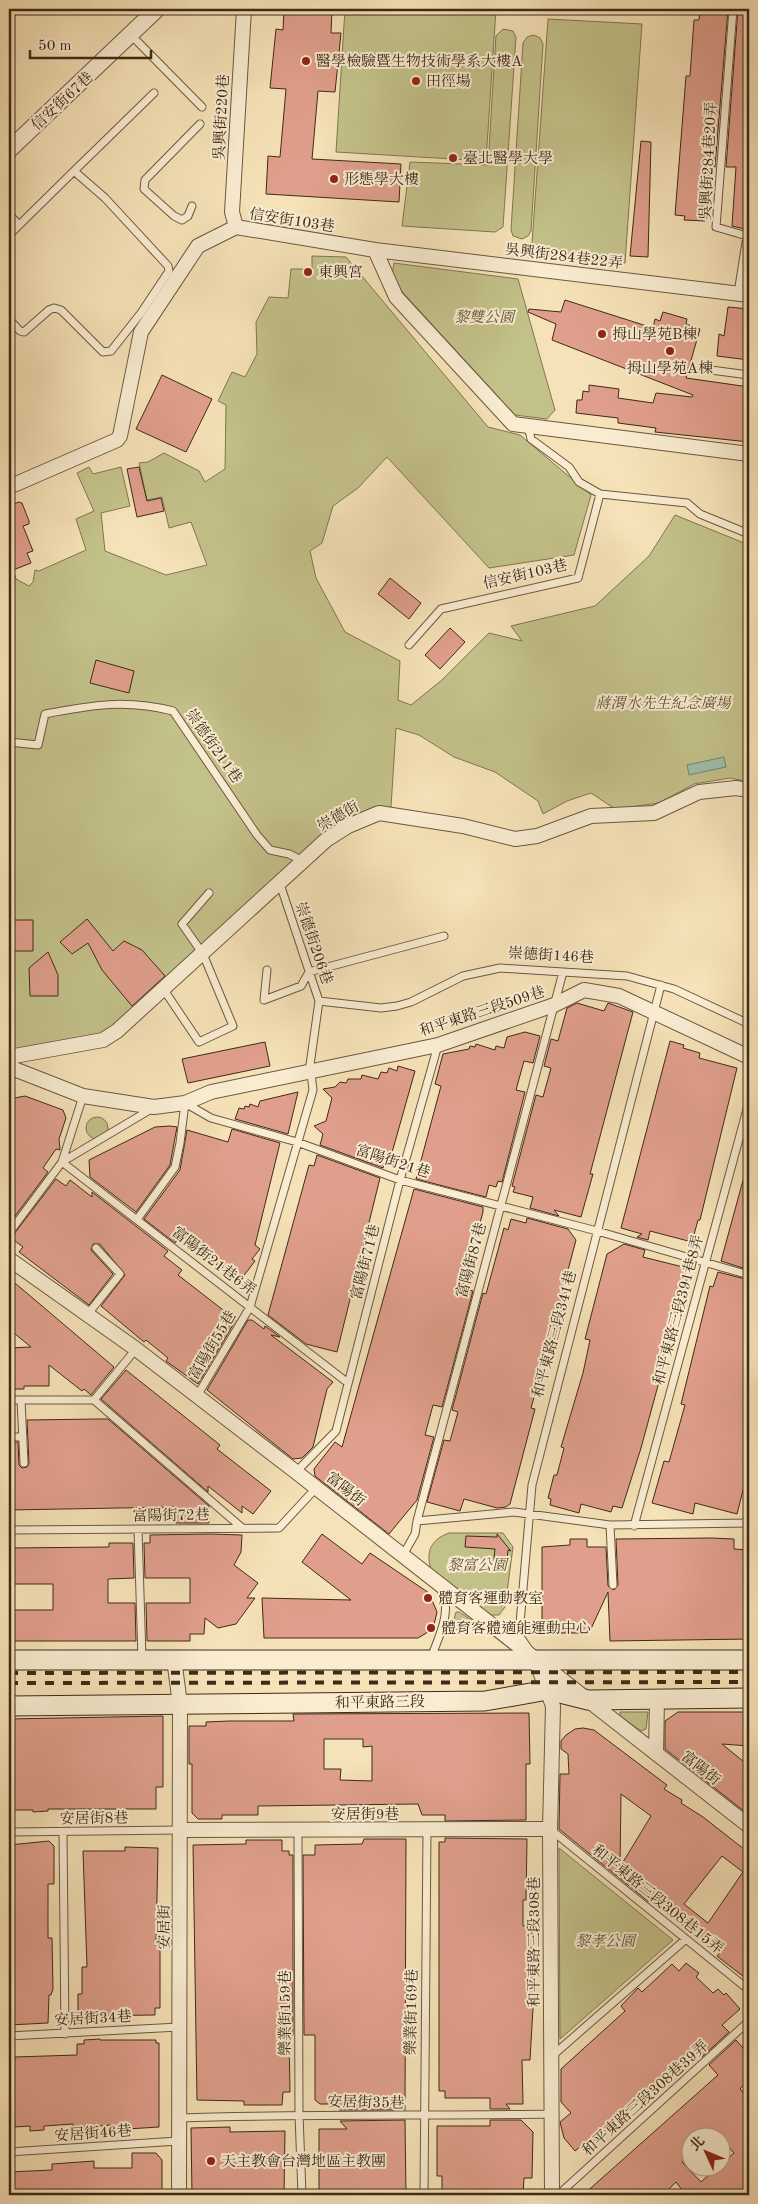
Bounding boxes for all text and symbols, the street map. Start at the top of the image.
scale bar [30,28,151,60]
text: 50 m [38,39,72,54]
place label: 醫學檢驗暨生物技術學系大樓A [316,53,523,70]
marker: 醫學檢驗暨生物技術學系大樓A [300,55,312,67]
street label: 信安街67巷 [28,69,96,134]
place label: 田徑場 [426,73,471,90]
street label: 吳興街220巷 [211,74,232,160]
marker: 田徑場 [410,75,422,87]
street label: 吳興街284巷20弄 [697,101,720,221]
place label: 臺北醫學大學 [463,150,553,167]
marker: 臺北醫學大學 [447,152,459,164]
place label: 形態學大樓 [344,171,419,188]
marker: 形態學大樓 [328,173,340,185]
street label: 信安街103巷 [248,205,336,236]
street label: 吳興街284巷22弄 [504,241,624,272]
place label: 東興宮 [318,264,363,281]
marker: 東興宮 [302,266,314,278]
park label: 黎雙公園 [454,309,516,326]
place label: 拇山學苑B棟 [612,326,697,343]
marker: 拇山學苑B棟 [596,328,608,340]
marker: 拇山學苑A棟 [664,345,676,357]
place label: 拇山學苑A棟 [627,360,713,377]
street label: 信安街103巷 [481,557,569,592]
park label: 蔣渭水先生紀念廣場 [595,695,732,712]
street label: 崇德街211巷 [182,706,245,786]
street label: 崇德街 [315,798,362,835]
street label: 崇德街206巷 [291,900,336,987]
street label: 崇德街146巷 [508,945,594,966]
street label: 和平東路三段509巷 [417,983,547,1040]
street label: 富陽街21巷 [353,1141,432,1182]
street label: 富陽街87巷 [453,1221,490,1300]
street label: 富陽街71巷 [348,1223,383,1302]
street label: 富陽街21巷6弄 [169,1224,259,1299]
street label: 和平東路三段391巷8弄 [650,1233,707,1387]
street label: 和平東路三段341巷 [529,1269,580,1400]
street label: 富陽街55巷 [185,1308,240,1383]
street label: 富陽街 [323,1469,369,1510]
street label: 富陽街72巷 [132,1506,210,1525]
park label: 黎富公園 [447,1557,509,1574]
place label: 體育客運動教室 [438,1590,543,1607]
marker: 體育客運動教室 [422,1592,434,1604]
place label: 體育客體適能運動中心 [441,1620,591,1637]
marker: 體育客體適能運動中心 [425,1622,437,1634]
street label: 和平東路三段 [335,1693,425,1712]
street label: 富陽街 [678,1748,724,1789]
street label: 安居街9巷 [331,1806,399,1823]
street label: 安居街8巷 [60,1809,129,1828]
street label: 和平東路三段308巷15弄 [589,1841,727,1957]
street label: 和平東路三段308巷 [526,1876,543,2008]
street label: 安居街 [156,1904,173,1950]
park label: 黎孝公園 [575,1933,637,1950]
street label: 樂業街169巷 [402,1969,421,2055]
street label: 樂業街159巷 [277,1970,294,2056]
street label: 安居街34巷 [54,2008,132,2029]
street label: 和平東路三段308巷39弄 [579,2037,712,2159]
street label: 安居街35巷 [327,2093,405,2112]
street label: 安居街46巷 [54,2122,132,2145]
north arrow [680,2126,730,2176]
text: 北 [687,2133,707,2154]
place label: 天主教會台灣地區主教團 [221,2153,386,2170]
marker: 天主教會台灣地區主教團 [205,2155,217,2167]

